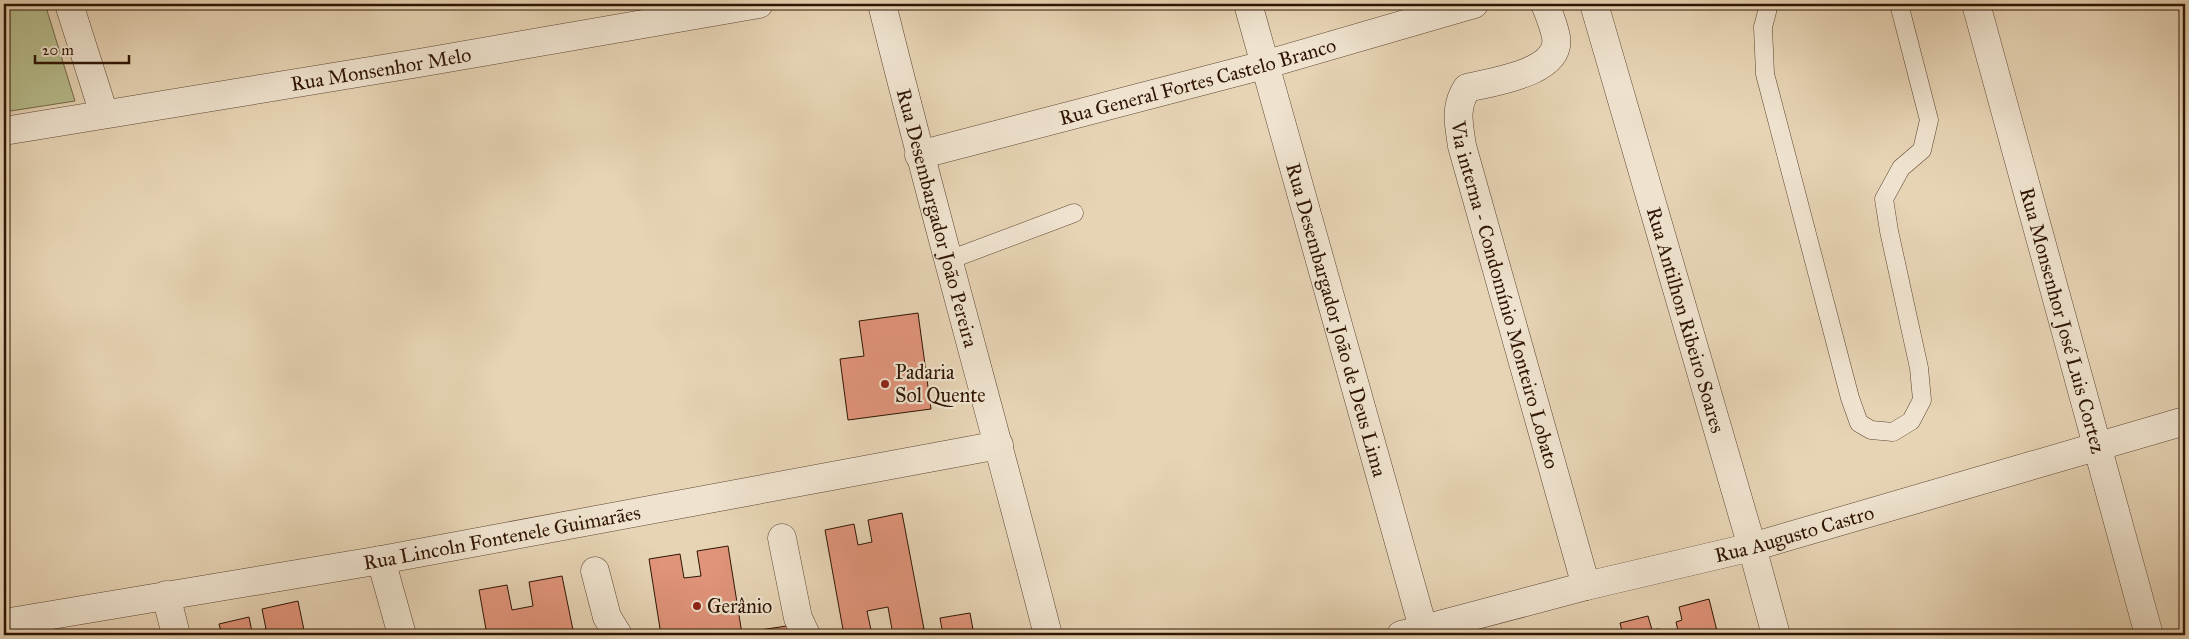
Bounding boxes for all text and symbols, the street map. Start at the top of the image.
scale bar [35,32,129,64]
street label: Rua General Fortes Castelo Branco [1056,33,1339,130]
text: 20 m [42,41,74,59]
street label: Rua Monsenhor Melo [289,42,473,96]
street label: Rua Desembargador João Pereira [892,86,983,350]
street label: Via interna - Condomínio Monteiro Lobato [1446,118,1564,472]
street label: Rua Desembargador João de Deus Lima [1281,160,1392,480]
street label: Rua Monsenhor José Luis Cortez [2015,185,2111,456]
street label: Rua Antilhon Ribeiro Soares [1642,204,1730,436]
place label: Padaria Sol Quente [895,360,986,407]
marker: Padaria Sol Quente [879,378,891,390]
street label: Rua Lincoln Fontenele Guimarães [361,500,642,575]
street label: Rua Augusto Castro [1712,500,1877,567]
place label: Gerânio [707,594,772,618]
marker: Gerânio [691,600,703,612]

